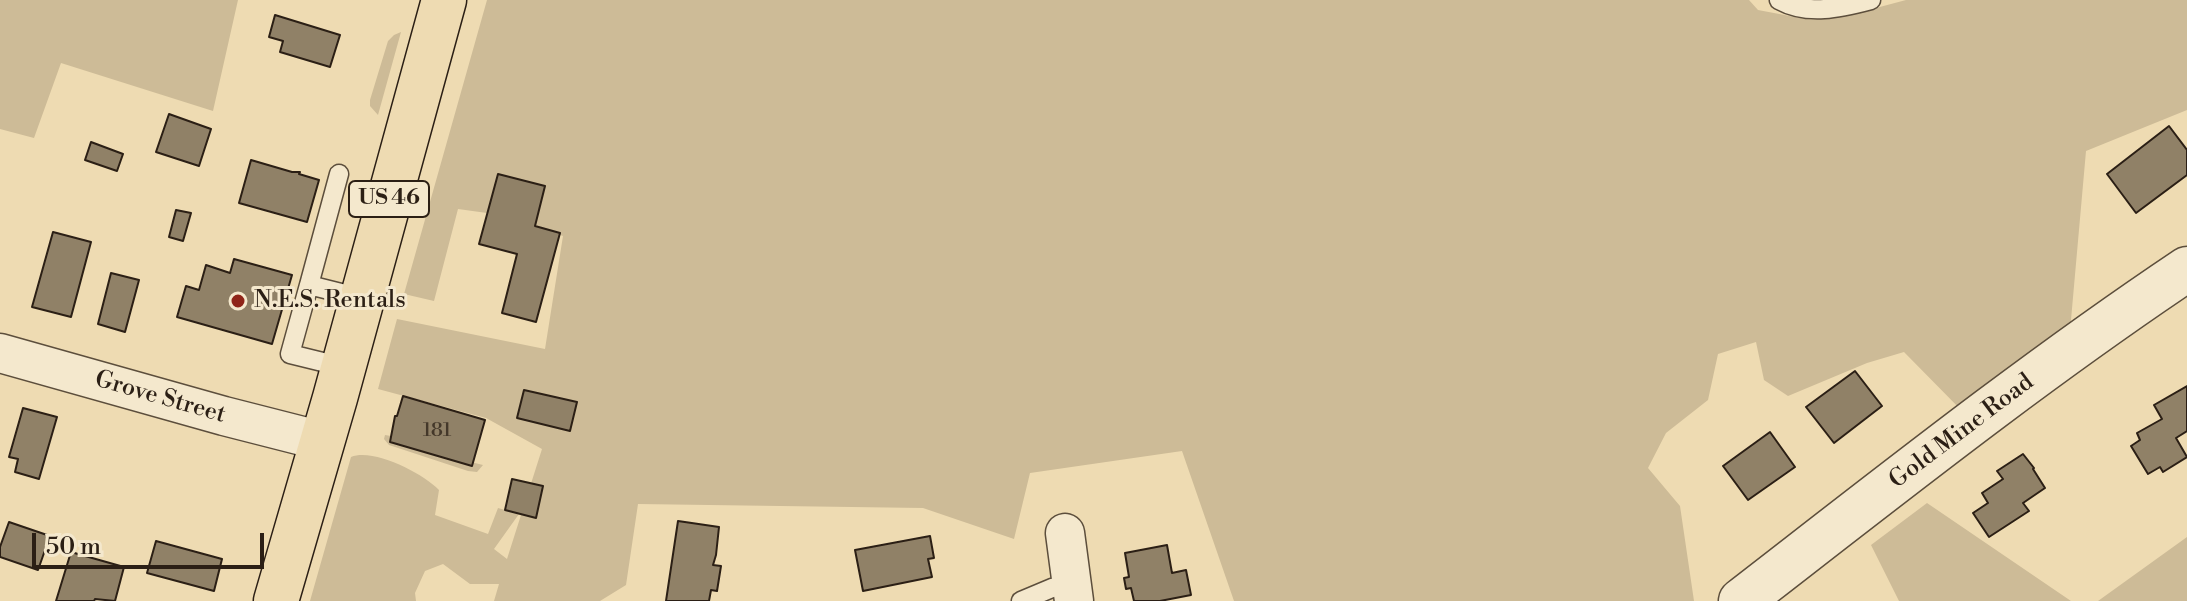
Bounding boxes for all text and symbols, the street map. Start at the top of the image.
road number: US 46 [349,181,429,217]
place label: N.E.S. Rentals [254,287,406,315]
marker: N.E.S. Rentals [229,292,247,310]
street label: Grove Street [91,366,229,430]
street label: Gold Mine Road [1884,368,2040,496]
house number: 181 [423,419,451,443]
scale bar [36,517,268,567]
text: 50 m [46,532,101,562]

